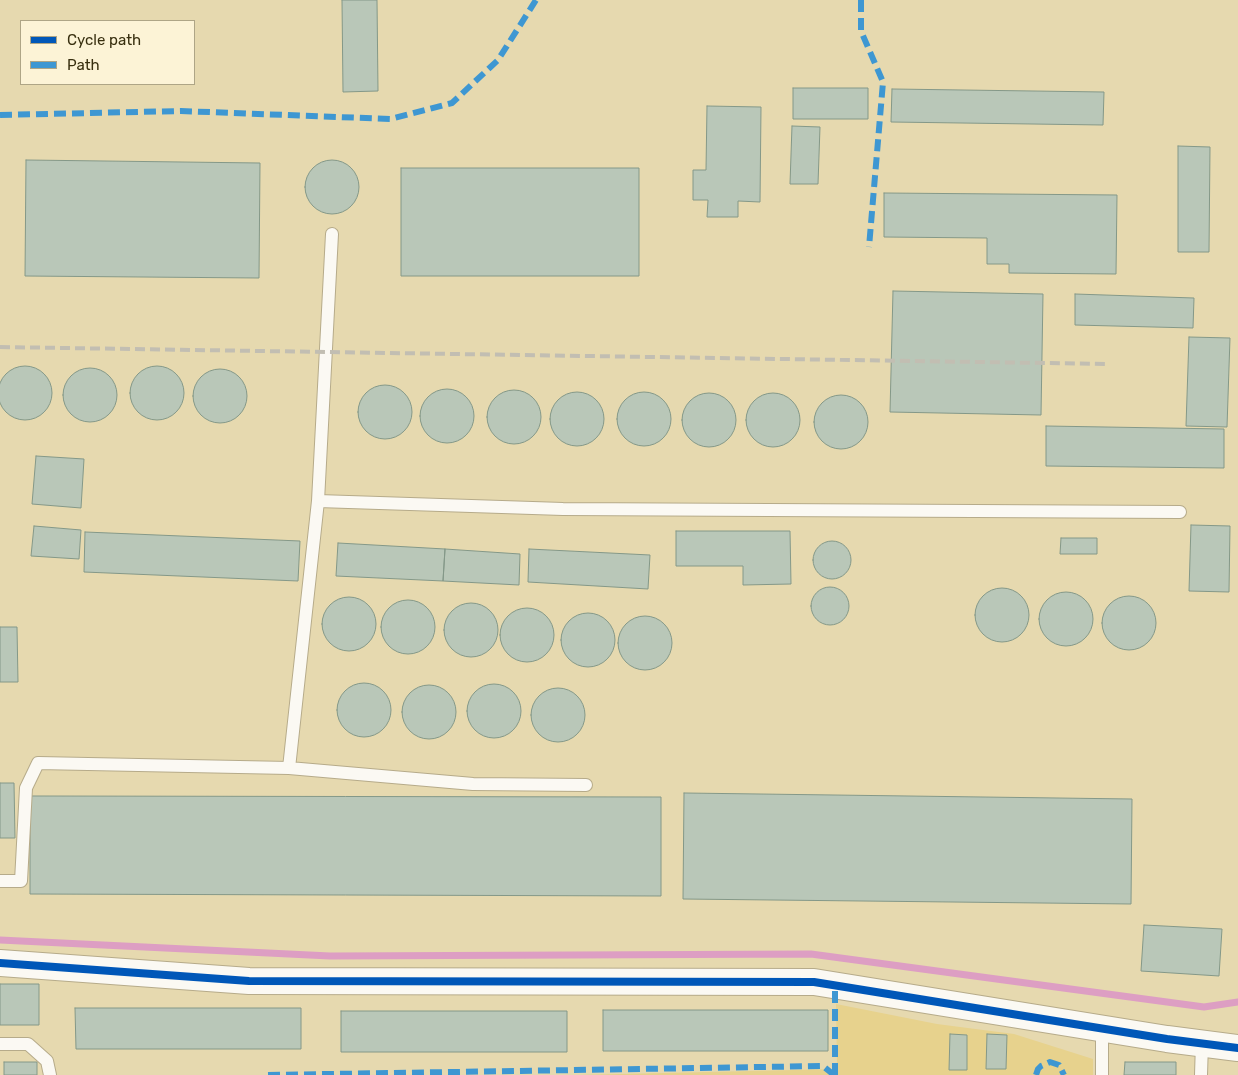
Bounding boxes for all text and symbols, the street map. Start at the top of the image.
legend [20,20,195,85]
text: Cycle path [67,31,141,49]
text: Path [67,56,100,74]

